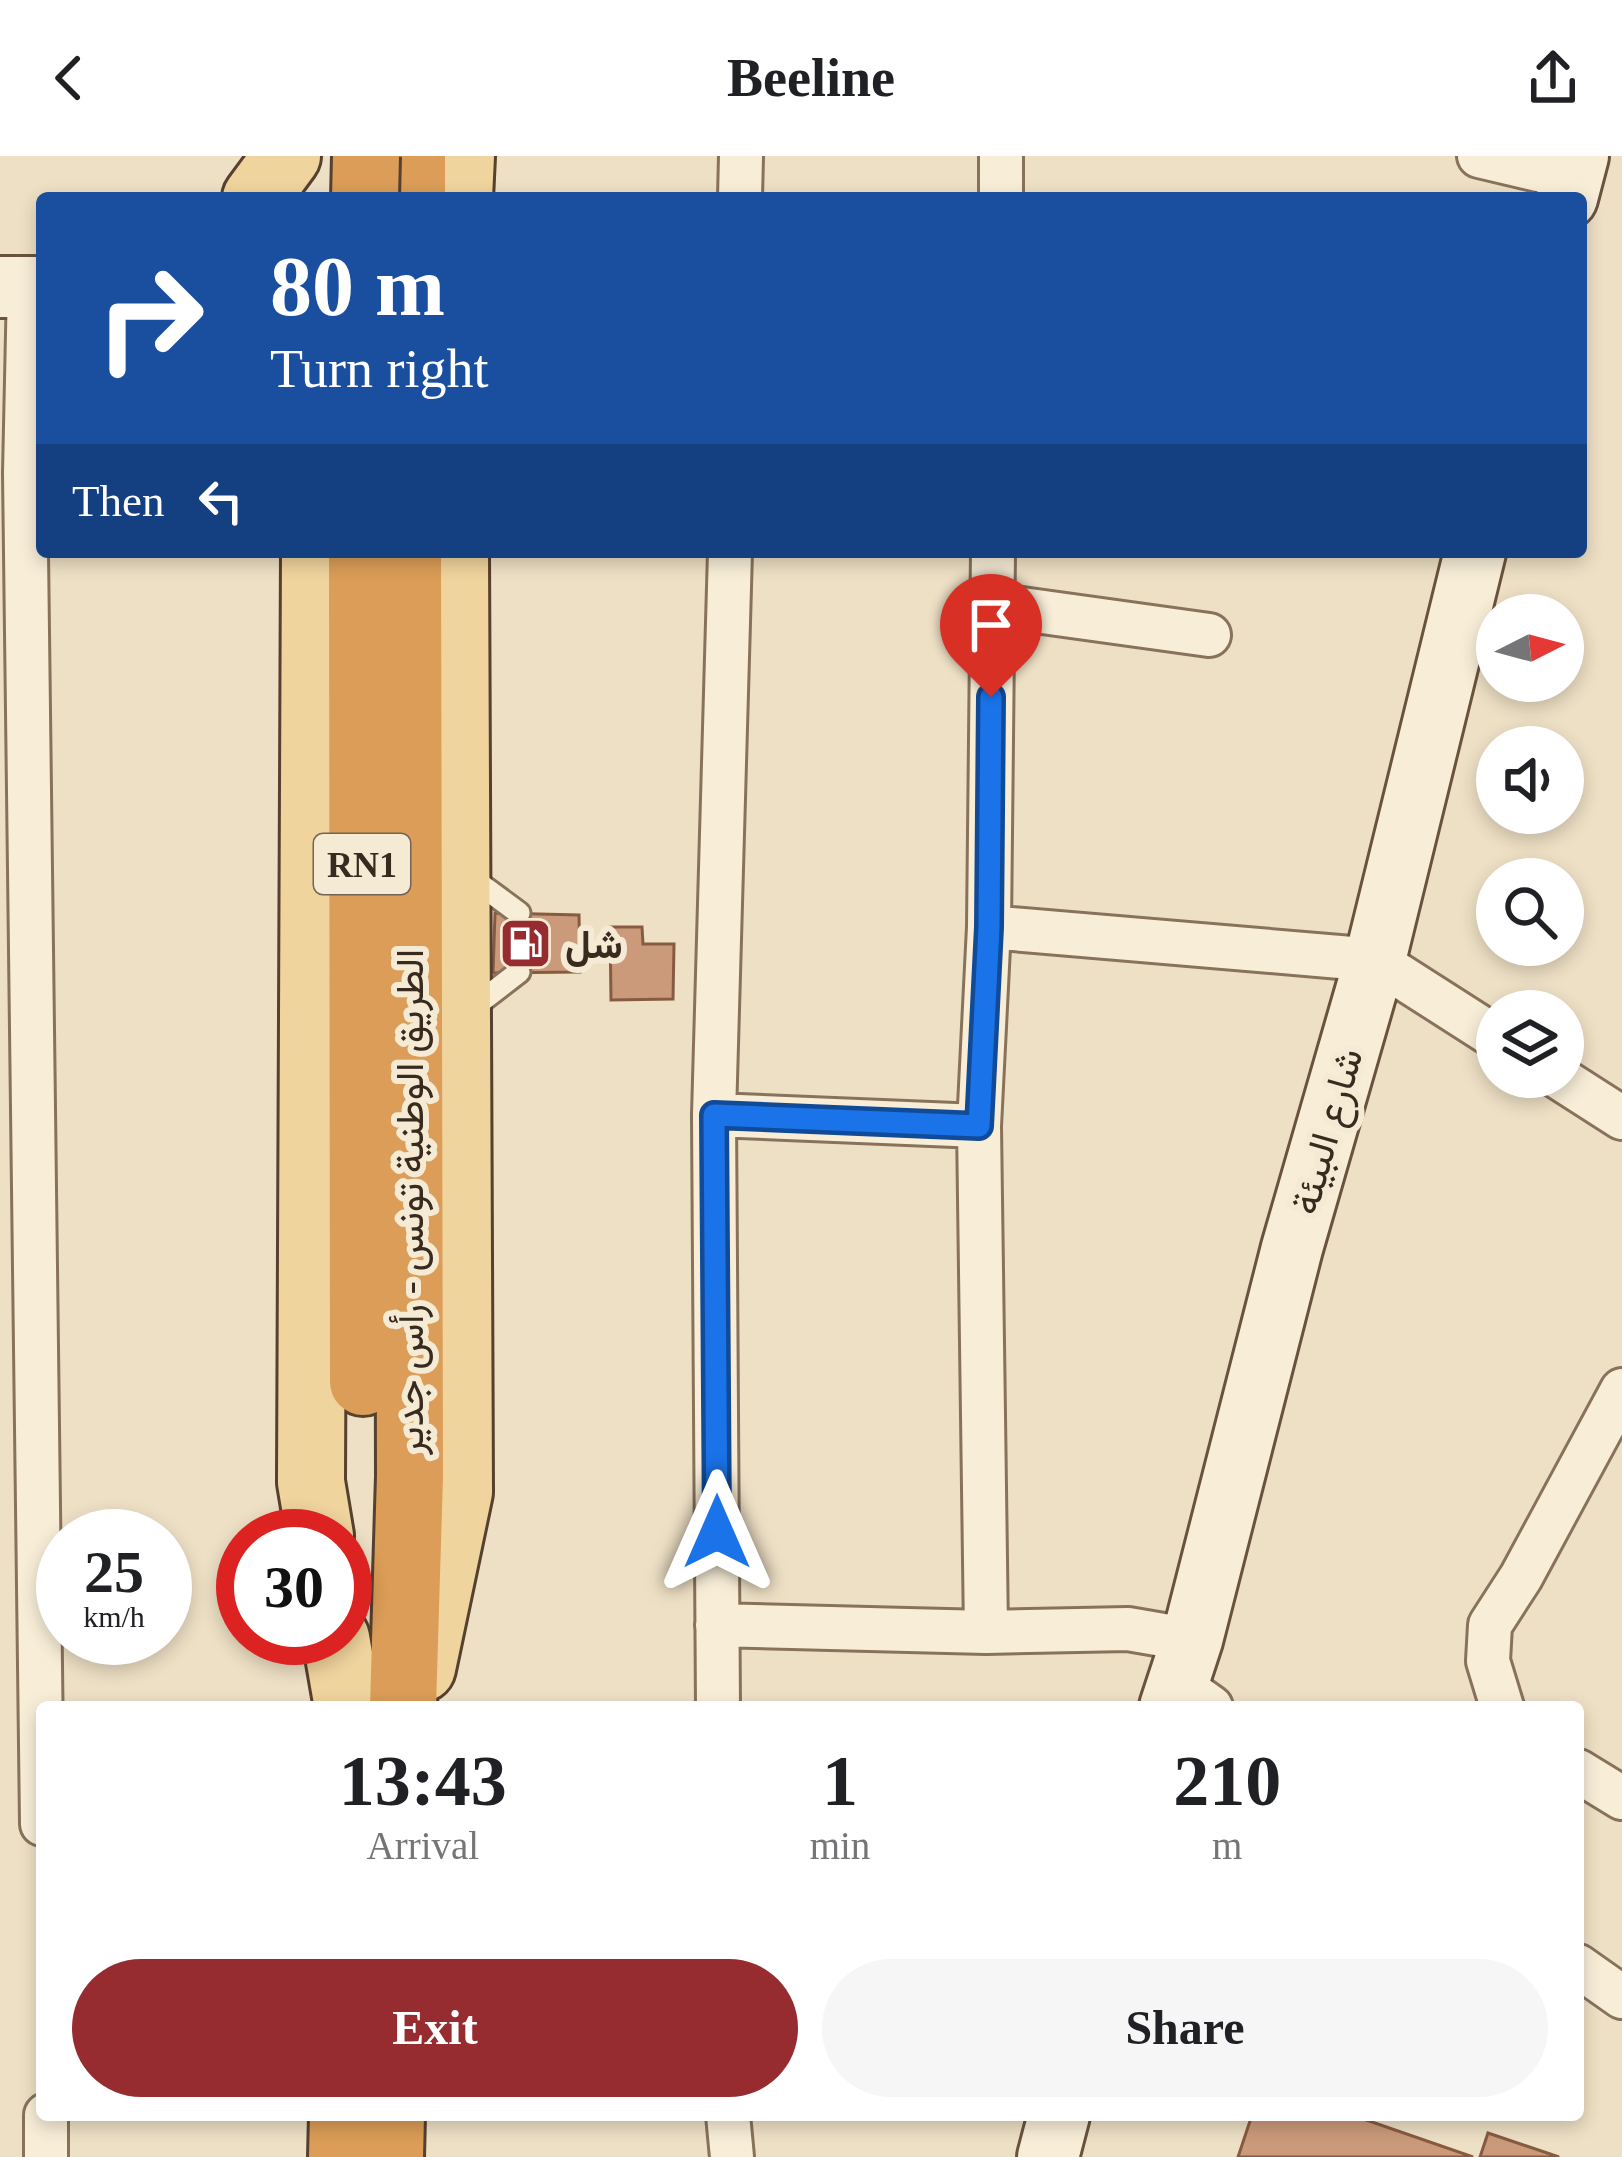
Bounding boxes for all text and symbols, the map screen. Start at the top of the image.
icon: back [36,45,102,111]
icon: share [1520,45,1586,111]
text: Beeline [727,48,895,108]
icon: right [72,240,228,396]
text: 80 m [270,240,445,333]
text: Turn right [270,339,489,399]
icon: left [188,468,254,534]
text: Then [72,476,164,526]
pin [940,574,1042,697]
icon: arrive [958,592,1024,658]
north arrow [1476,594,1584,702]
map controls [1476,594,1584,1098]
button: sound [1476,726,1584,834]
road number: RN1 [314,834,410,894]
button: search [1476,858,1584,966]
fuel station icon: شل [498,916,554,972]
place label: شل [565,923,623,968]
street label: الطريق الوطنية تونس - رأس جدير [388,949,434,1456]
button: layers [1476,990,1584,1098]
street label: شارع البيئة [1282,1043,1375,1220]
position arrow [654,1469,780,1595]
speed limit sign: 30 [216,1509,372,1665]
text: 25 [84,1539,144,1605]
text: km/h [83,1600,145,1633]
text: 13:43 [339,1741,507,1821]
text: 1 [822,1741,858,1821]
text: 210 [1173,1741,1281,1821]
text: Arrival [367,1824,479,1867]
text: min [810,1824,870,1867]
text: m [1212,1824,1242,1867]
button: Exit [72,1959,798,2097]
button: Share [822,1959,1548,2097]

